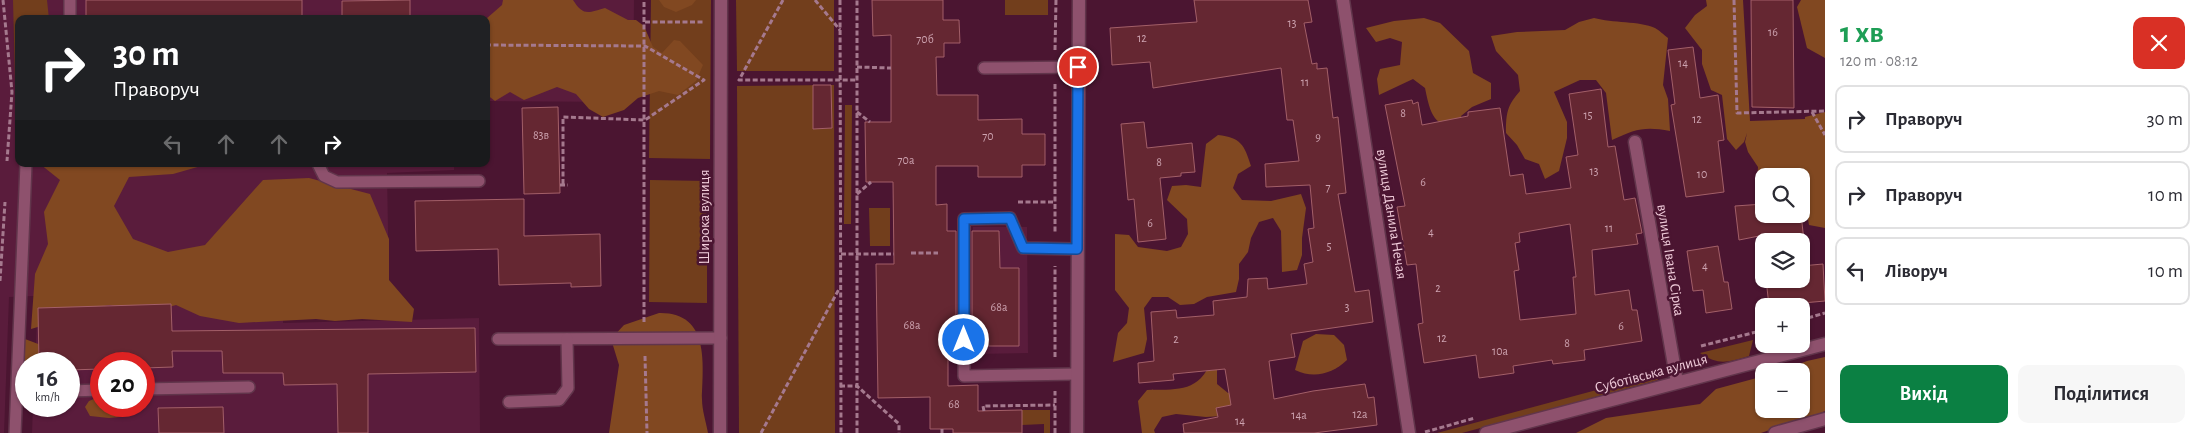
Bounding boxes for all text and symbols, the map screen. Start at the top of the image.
house number: 13 [1287,17,1297,29]
button: close [2133,17,2185,69]
text: 1 хв [1840,18,1884,48]
house number: 16 [1768,26,1778,38]
house number: 12 [1137,32,1147,44]
house number: 70б [916,33,934,45]
icon: right [30,35,95,100]
text: 30 m [113,37,180,72]
pin [1057,46,1099,88]
icon: arrive [1064,53,1092,81]
text: 120 m · 08:12 [1840,53,1918,69]
house number: 14 [1678,57,1688,69]
house number: 11 [1301,76,1309,88]
text: Праворуч [113,78,200,100]
icon: right [1842,105,1870,133]
house number: 8 [1400,107,1406,119]
house number: 15 [1583,109,1593,121]
text: Праворуч [1885,110,1963,129]
text: 30 m [2147,110,2183,129]
house number: 12 [1692,113,1702,125]
house number: 83в [533,129,550,141]
icon: left [159,130,187,158]
icon: ahead [212,130,240,158]
icon: ahead [265,130,293,158]
icon: right [318,130,346,158]
house number: 70 [982,130,994,142]
house number: 9 [1315,131,1321,143]
street label: вулиця Данила Нечая [1374,148,1409,280]
house number: 70а [898,154,915,166]
house number: 8 [1156,156,1162,168]
house number: 13 [1589,165,1599,177]
house number: 10 [1697,168,1707,180]
map controls [1755,168,1810,418]
button: search [1755,168,1810,223]
street label: Широка вулиця [697,169,712,265]
house number: 6 [1420,176,1426,188]
house number: 7 [1325,181,1331,193]
icon: right [1842,181,1870,209]
text: Праворуч [1885,186,1963,205]
text: 10 m [2148,186,2183,205]
street label: вулиця Івана Сірка [1654,203,1687,317]
house number: 6 [1147,217,1153,229]
house number: 11 [1605,222,1613,234]
house number: 4 [1428,226,1434,238]
button: layers [1755,233,1810,288]
house number: 5 [1326,240,1332,252]
icon: left [1842,257,1870,285]
house number: 4 [1702,260,1708,272]
text: Ліворуч [1885,262,1948,281]
text: 10 m [2148,262,2183,281]
house number: 2 [1435,282,1441,294]
button: + [1755,298,1810,353]
house number: 68а [991,301,1008,313]
house number: 3 [1345,301,1350,313]
position arrow [937,313,989,365]
house number: 68а [904,319,921,331]
house number: 6 [1618,320,1624,332]
house number: 12 [1437,332,1447,344]
house number: 2 [1173,333,1179,345]
house number: 8 [1564,337,1570,349]
house number: 10а [1492,345,1508,357]
street label: Суботівська вулиця [1593,351,1709,396]
speed limit sign: 20 [90,352,155,417]
button: − [1755,363,1810,418]
button: Вихід [1840,365,2008,423]
button: Поділитися [2018,365,2185,423]
text: 16 [37,366,58,391]
text: km/h [35,391,60,403]
house number: 68 [948,398,960,410]
house number: 12а [1352,408,1368,420]
house number: 14а [1291,409,1307,421]
house number: 14 [1235,415,1245,427]

